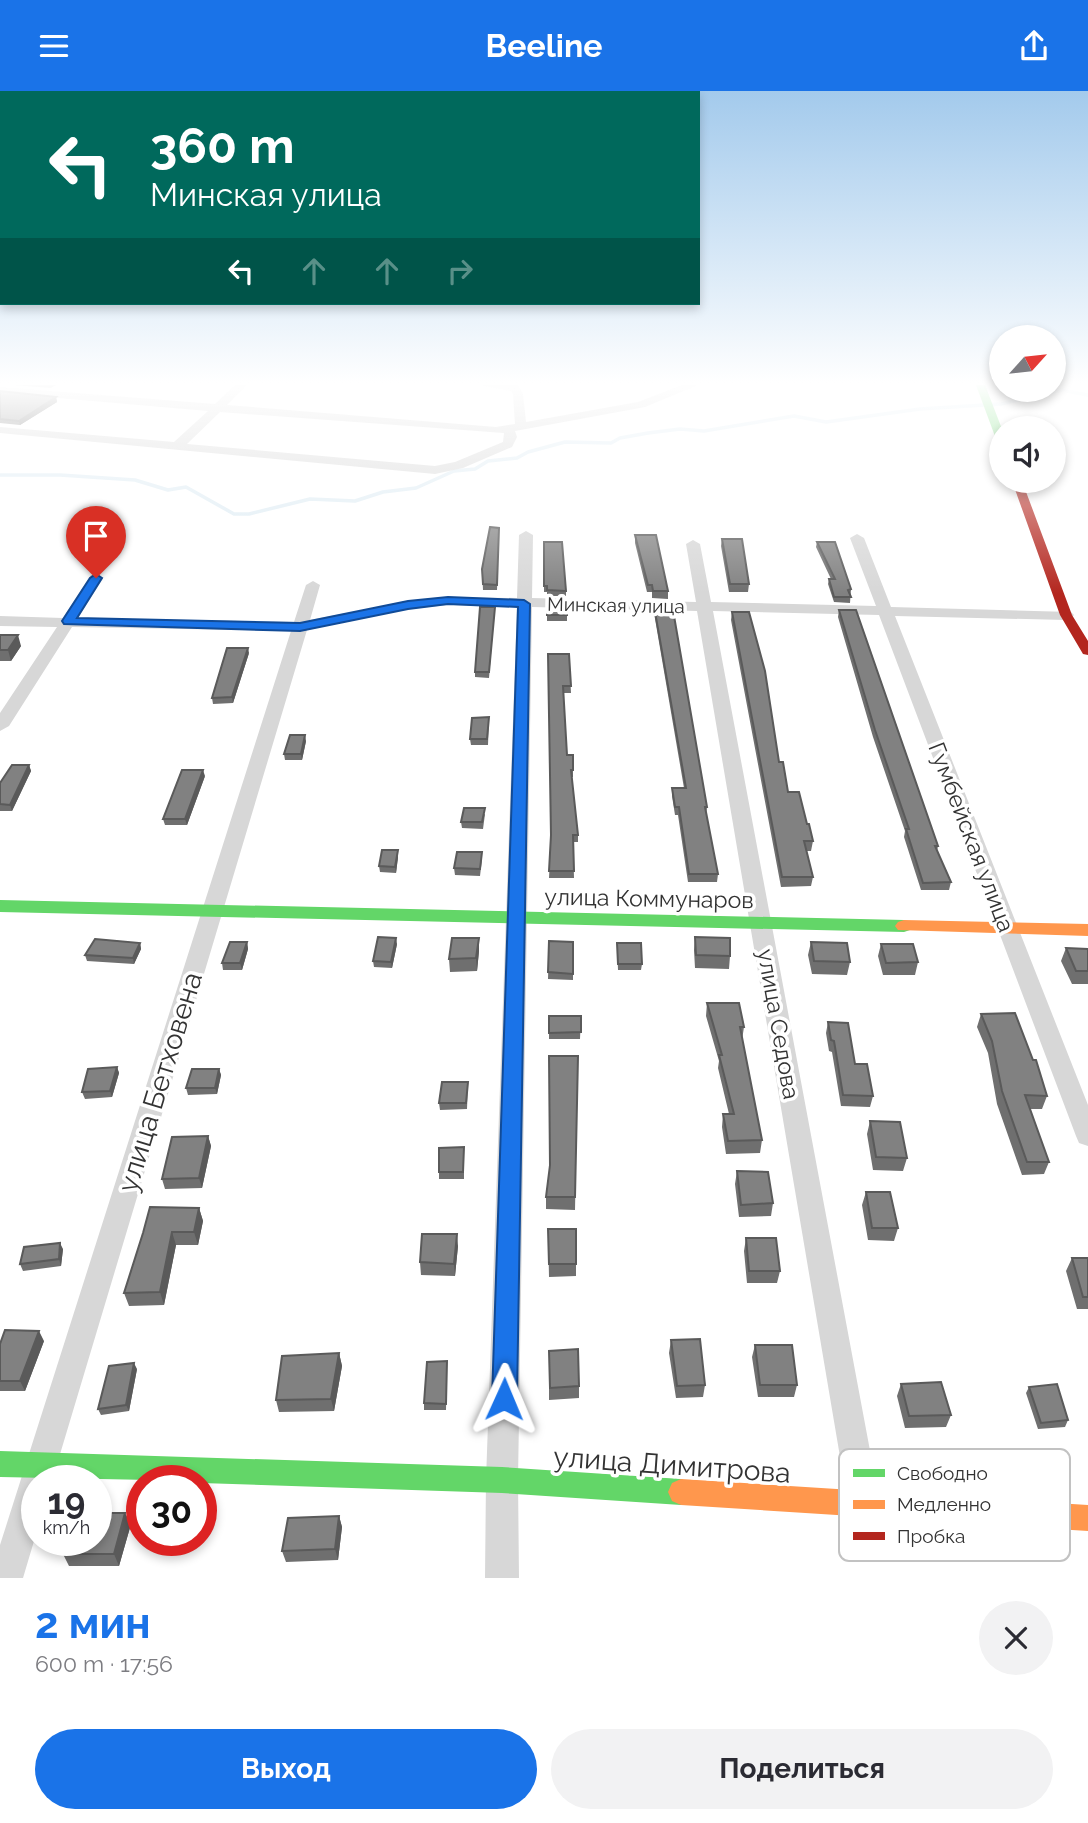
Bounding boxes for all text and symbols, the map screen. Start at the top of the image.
icon: menu [35,27,73,65]
text: Beeline [486,27,602,64]
icon: share [1015,27,1053,65]
text: 360 m [150,117,295,174]
icon: left [35,119,126,210]
text: Минская улица [150,176,382,213]
icon: left [222,252,260,290]
icon: ahead [295,252,333,290]
icon: ahead [368,252,406,290]
icon: right [441,252,479,290]
north arrow [989,325,1066,403]
map controls [989,325,1066,493]
button: sound [989,416,1066,493]
pin [66,506,126,578]
icon: arrive [77,517,115,555]
street label: Минская улица [547,593,685,617]
street label: Гумбейская улица [923,738,1021,936]
street label: улица Коммунаров [544,883,754,913]
street label: улица Седова [753,947,805,1101]
street label: улица Бетховена [111,968,209,1196]
position arrow [467,1362,541,1436]
street label: улица Димитрова [552,1440,792,1490]
legend [839,1449,1070,1561]
text: Свободно [897,1462,988,1484]
speed limit sign: 30 [126,1465,217,1556]
text: 19 [48,1481,85,1522]
text: Медленно [897,1493,991,1515]
text: km/h [43,1517,90,1538]
text: Пробка [897,1525,965,1547]
text: 2 мин [35,1599,151,1648]
button: close [979,1601,1053,1675]
text: 600 m · 17:56 [35,1650,173,1677]
button: Выход [35,1729,537,1809]
button: Поделиться [551,1729,1053,1809]

